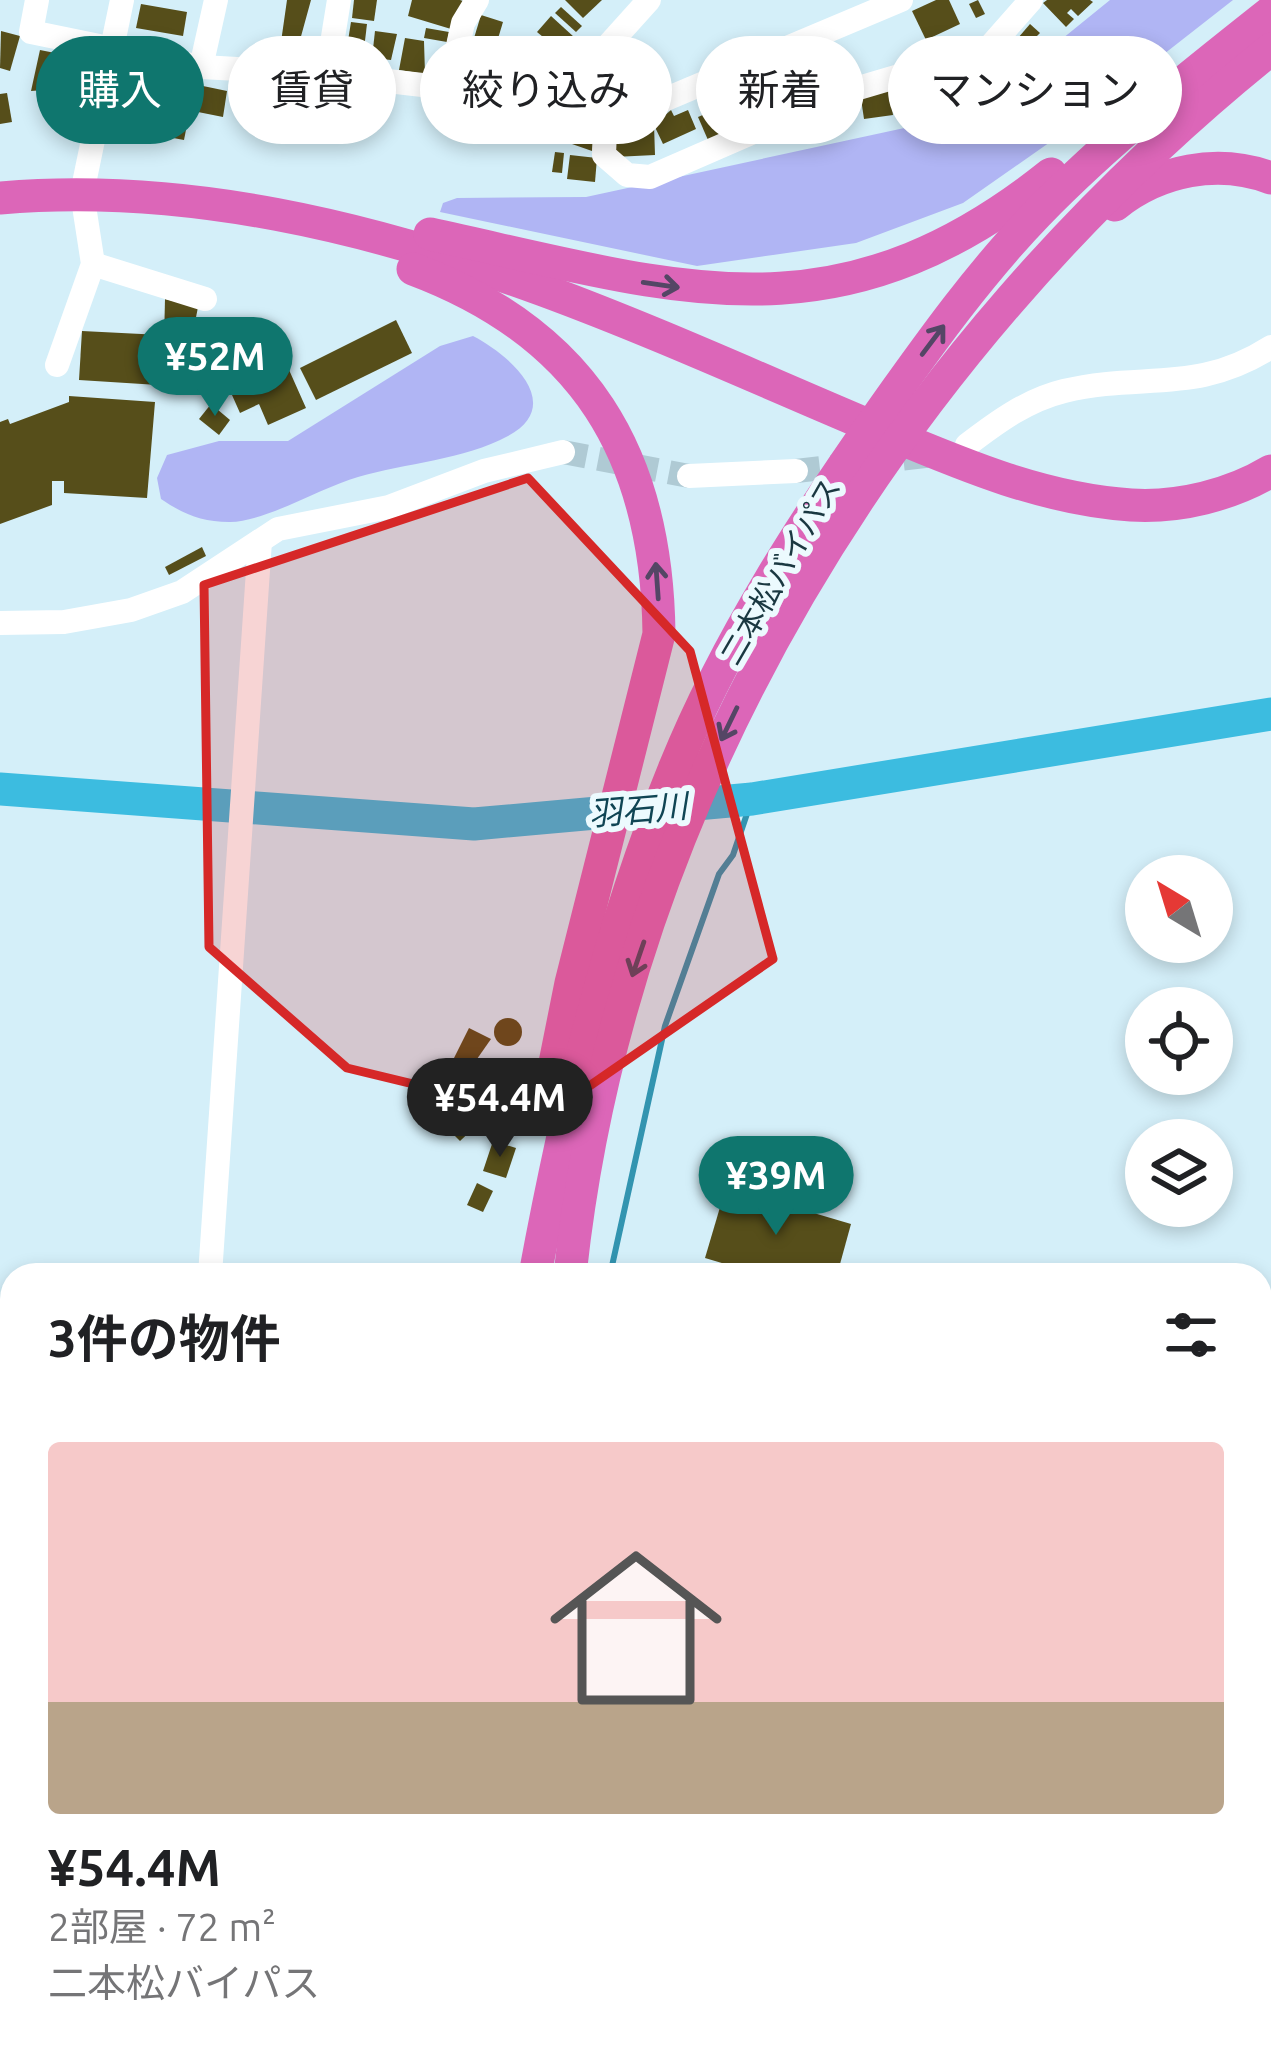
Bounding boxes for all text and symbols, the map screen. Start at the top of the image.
chip: 購入 [36,36,204,144]
chip: 賃貸 [228,36,396,144]
chip: 絞り込み [420,36,672,144]
chip: 新着 [696,36,864,144]
chip: マンション [888,36,1182,144]
one-way arrow [641,274,680,297]
pin: ¥52M [144,317,286,419]
one-way arrow [919,325,945,357]
text: ¥52M [165,334,265,377]
street label: 二本松バイパス [713,472,847,670]
one-way arrow [646,562,669,601]
one-way arrow [717,705,739,741]
water label: 羽石川 [587,786,692,832]
north arrow [1125,855,1233,963]
map controls [1125,855,1233,1227]
one-way arrow [625,939,647,977]
button: locate [1125,987,1233,1095]
pin: ¥54.4M [402,1058,598,1160]
text: ¥54.4M [434,1075,566,1118]
button: layers [1125,1119,1233,1227]
pin: ¥39M [705,1136,847,1238]
text: ¥39M [726,1153,826,1196]
icon: filters [1158,1302,1224,1368]
text: 3件の物件 [48,1309,281,1367]
icon: home [528,1520,744,1736]
text: ¥54.4M [48,1838,221,1896]
text: 2部屋 · 72 m² [48,1905,276,1948]
text: 二本松バイパス [48,1961,320,2004]

